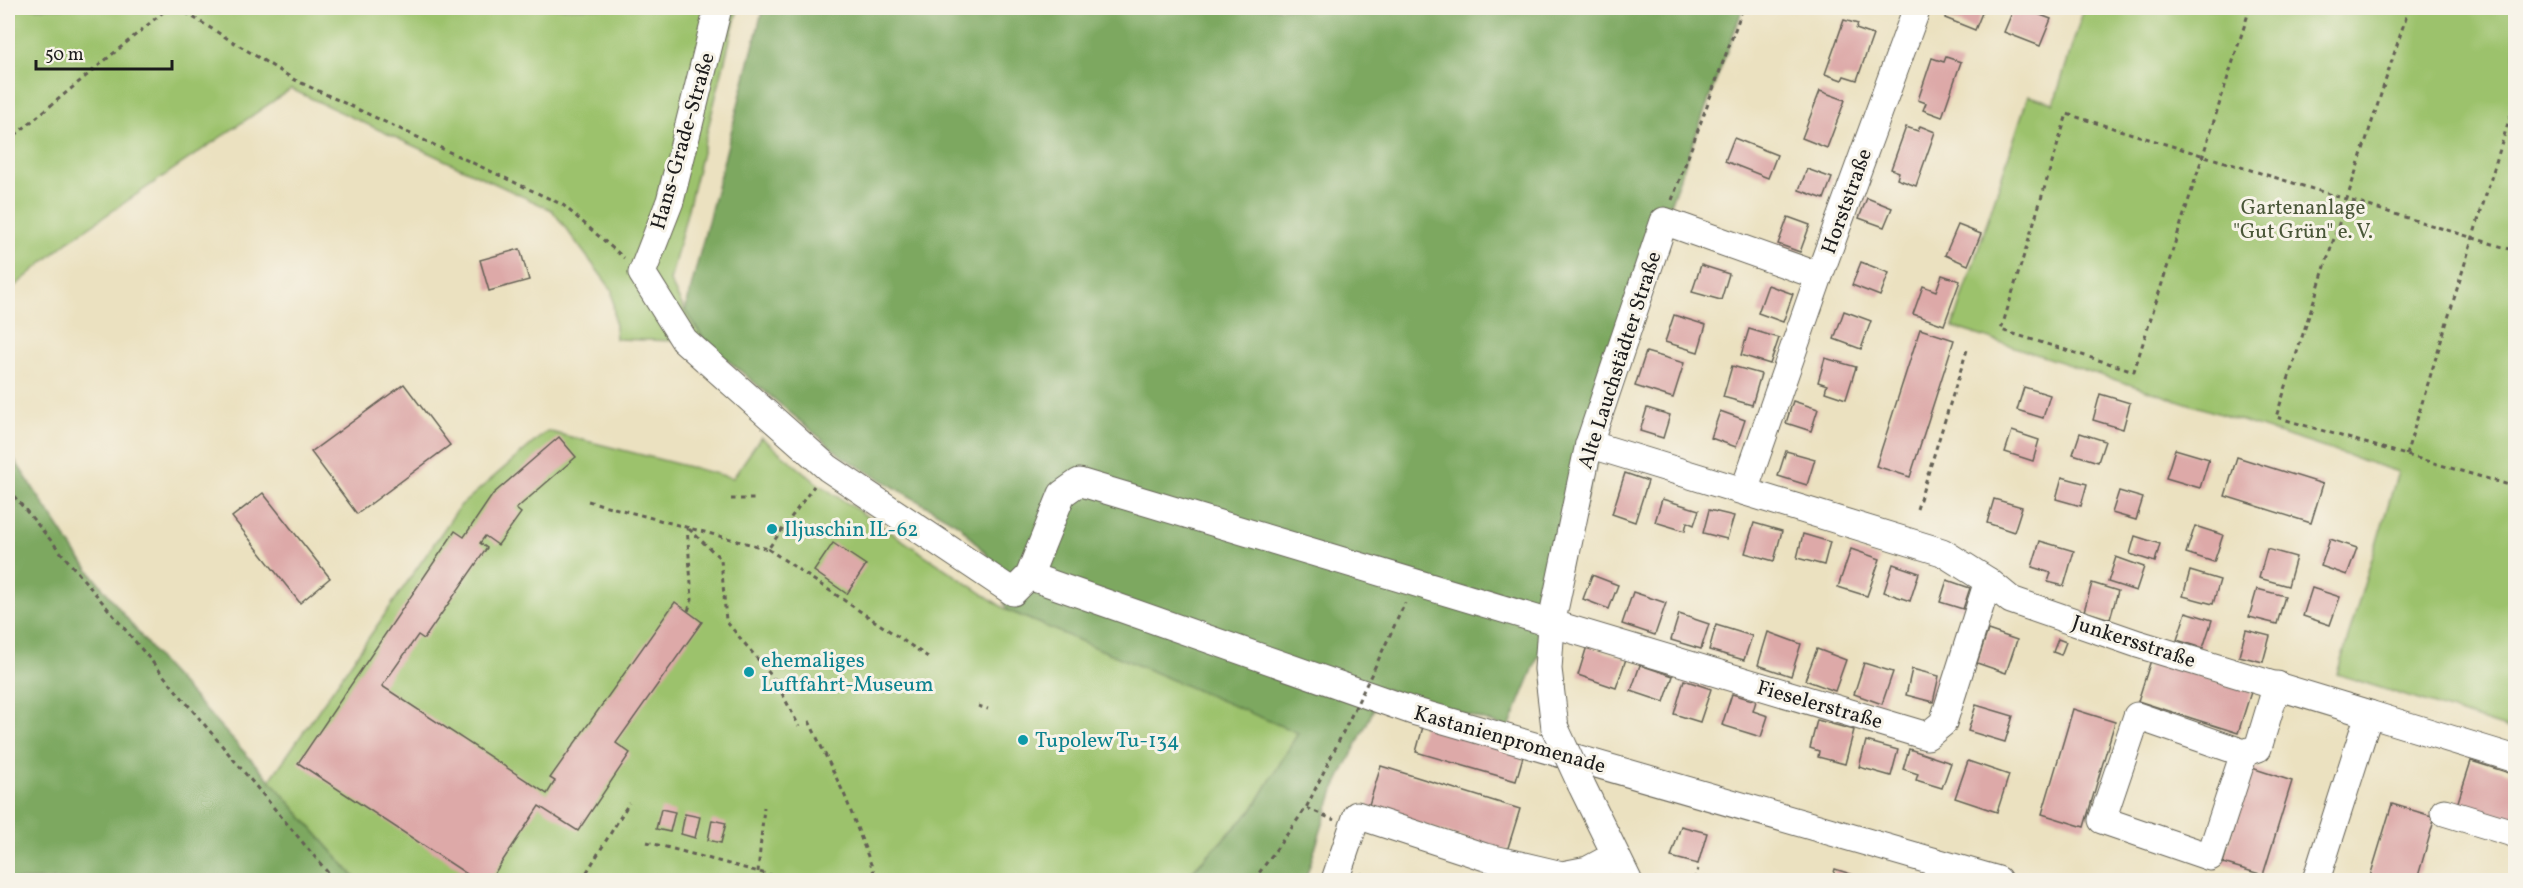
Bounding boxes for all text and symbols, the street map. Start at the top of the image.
scale bar [36,33,172,71]
text: 50 m [45,43,84,68]
street label: Hans-Grade-Straße [644,49,723,233]
street label: Horststraße [1815,145,1880,258]
park label: Gartenanlage "Gut Grün" e. V. [2233,194,2373,247]
street label: Alte Lauchstädter Straße [1572,248,1669,473]
place label: Iljuschin IL-62 [784,516,919,545]
marker: Iljuschin IL-62 [765,522,779,536]
street label: Junkersstraße [2068,609,2199,676]
place label: ehemaliges Luftfahrt-Museum [761,647,934,700]
marker: ehemaliges Luftfahrt-Museum [742,665,756,679]
street label: Fieselerstraße [1753,674,1886,737]
street label: Kastanienpromenade [1410,699,1609,782]
place label: Tupolew Tu-134 [1035,727,1180,756]
marker: Tupolew Tu-134 [1016,733,1030,747]

